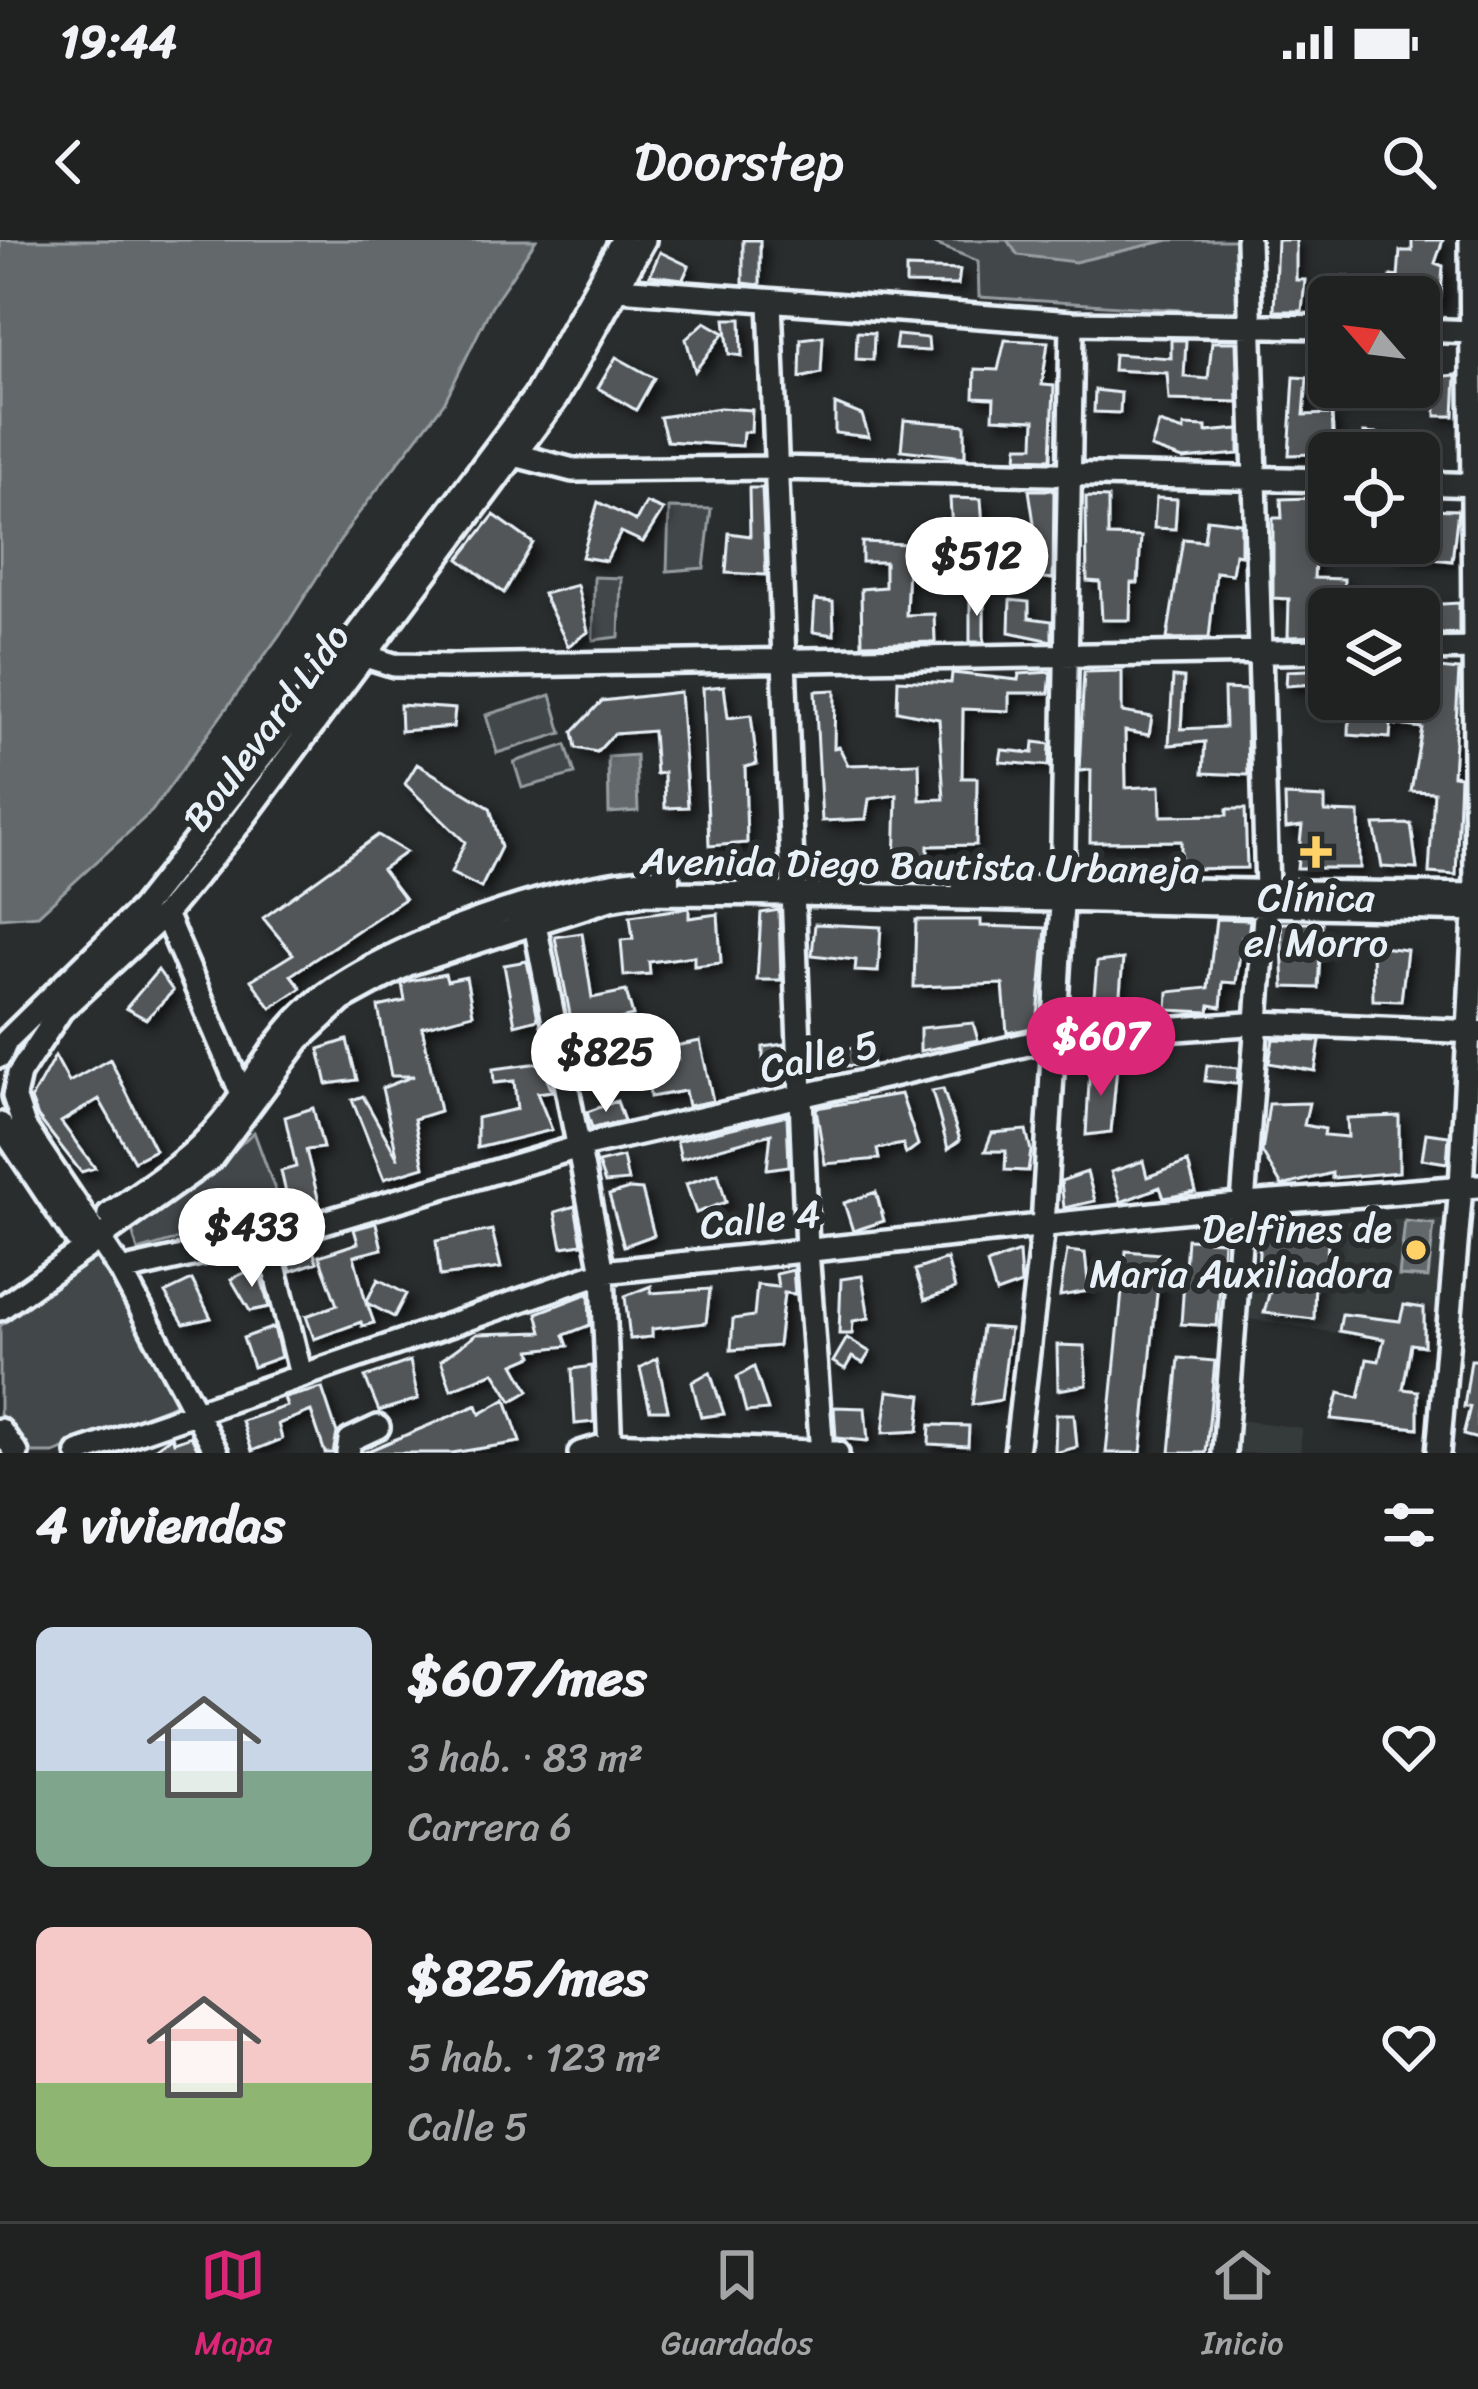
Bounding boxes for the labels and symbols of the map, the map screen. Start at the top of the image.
north arrow [1308,276,1440,408]
pin: $512 [906,517,1048,619]
street label: Boulevard Lido [164,607,368,847]
street label: Avenida Diego Bautista Urbaneja [639,826,1200,904]
marker: Clínica el Morro [1300,836,1332,868]
place label: Clínica el Morro [1244,863,1388,977]
pin: $607 [1030,997,1172,1099]
street label: Calle 5 [753,1009,885,1103]
pin: $825 [535,1013,677,1115]
street label: Calle 4 [696,1178,824,1260]
pin: $433 [181,1188,323,1290]
place label: Delfines de María Auxiliadora [1090,1194,1392,1308]
marker: Delfines de María Auxiliadora [1403,1237,1429,1263]

